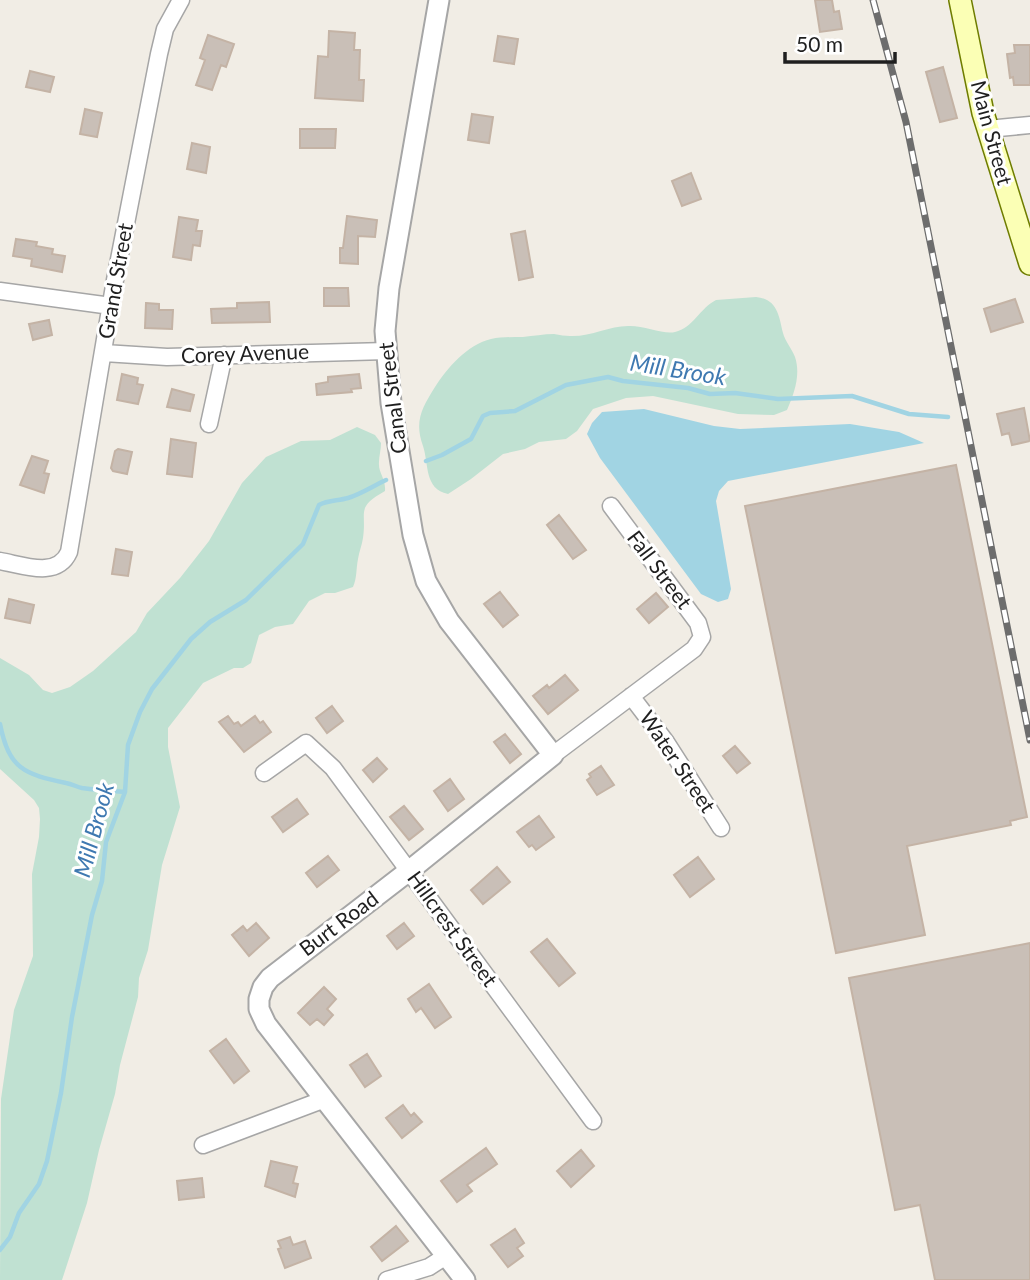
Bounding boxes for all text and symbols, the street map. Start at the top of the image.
scale bar [785,21,895,65]
text: 50 m [796,31,843,56]
street label: Main Street [967,78,1018,188]
street label: Grand Street [92,220,137,341]
street label: Corey Avenue [180,338,309,367]
street label: Canal Street [372,340,411,455]
water label: Mill Brook [628,348,729,391]
street label: Fall Street [623,525,698,613]
street label: Water Street [635,706,722,817]
water label: Mill Brook [67,778,119,880]
street label: Hillcrest Street [403,866,504,991]
street label: Burt Road [294,885,382,961]

